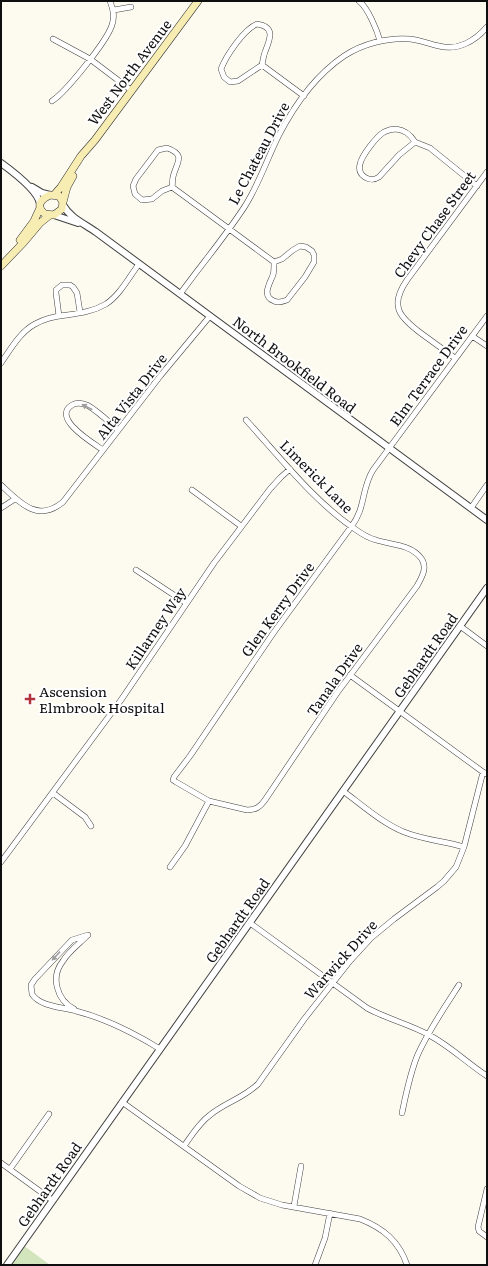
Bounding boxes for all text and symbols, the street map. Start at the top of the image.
street label: West North Avenue [82,15,176,129]
street label: Le Chateau Drive [223,98,293,208]
street label: Chevy Chase Street [388,166,480,282]
street label: North Brookfield Road [229,311,361,417]
street label: Elm Terrace Drive [384,320,472,430]
street label: Alta Vista Drive [91,349,171,443]
one-way arrow [81,404,93,410]
street label: Limerick Lane [276,435,358,517]
street label: Glen Kerry Drive [236,558,318,660]
street label: Killarney Way [120,582,191,673]
street label: Gebhardt Road [388,608,462,702]
street label: Tanala Drive [301,638,367,720]
place label: Ascension Elmbrook Hospital [39,681,165,717]
marker: Ascension Elmbrook Hospital [24,693,36,705]
street label: Gebhardt Road [200,873,274,967]
street label: Warwick Drive [299,915,381,1003]
one-way arrow [52,951,61,961]
street label: Gebhardt Road [12,1137,86,1231]

